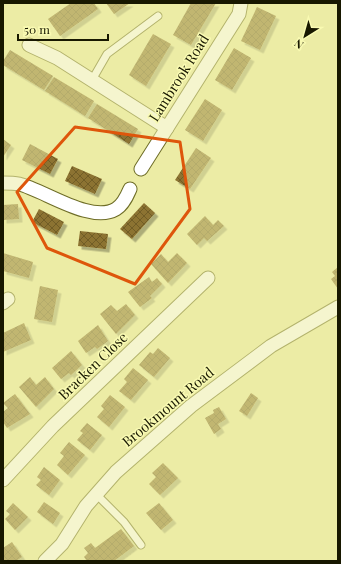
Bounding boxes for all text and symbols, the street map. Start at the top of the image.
scale bar [18,16,108,42]
north arrow [285,16,325,56]
text: 50 m [24,21,50,37]
street label: Lambrook Road [144,30,213,125]
text: N [291,36,306,53]
street label: Bracken Close [54,328,131,404]
street label: Brookmount Road [118,363,218,451]

